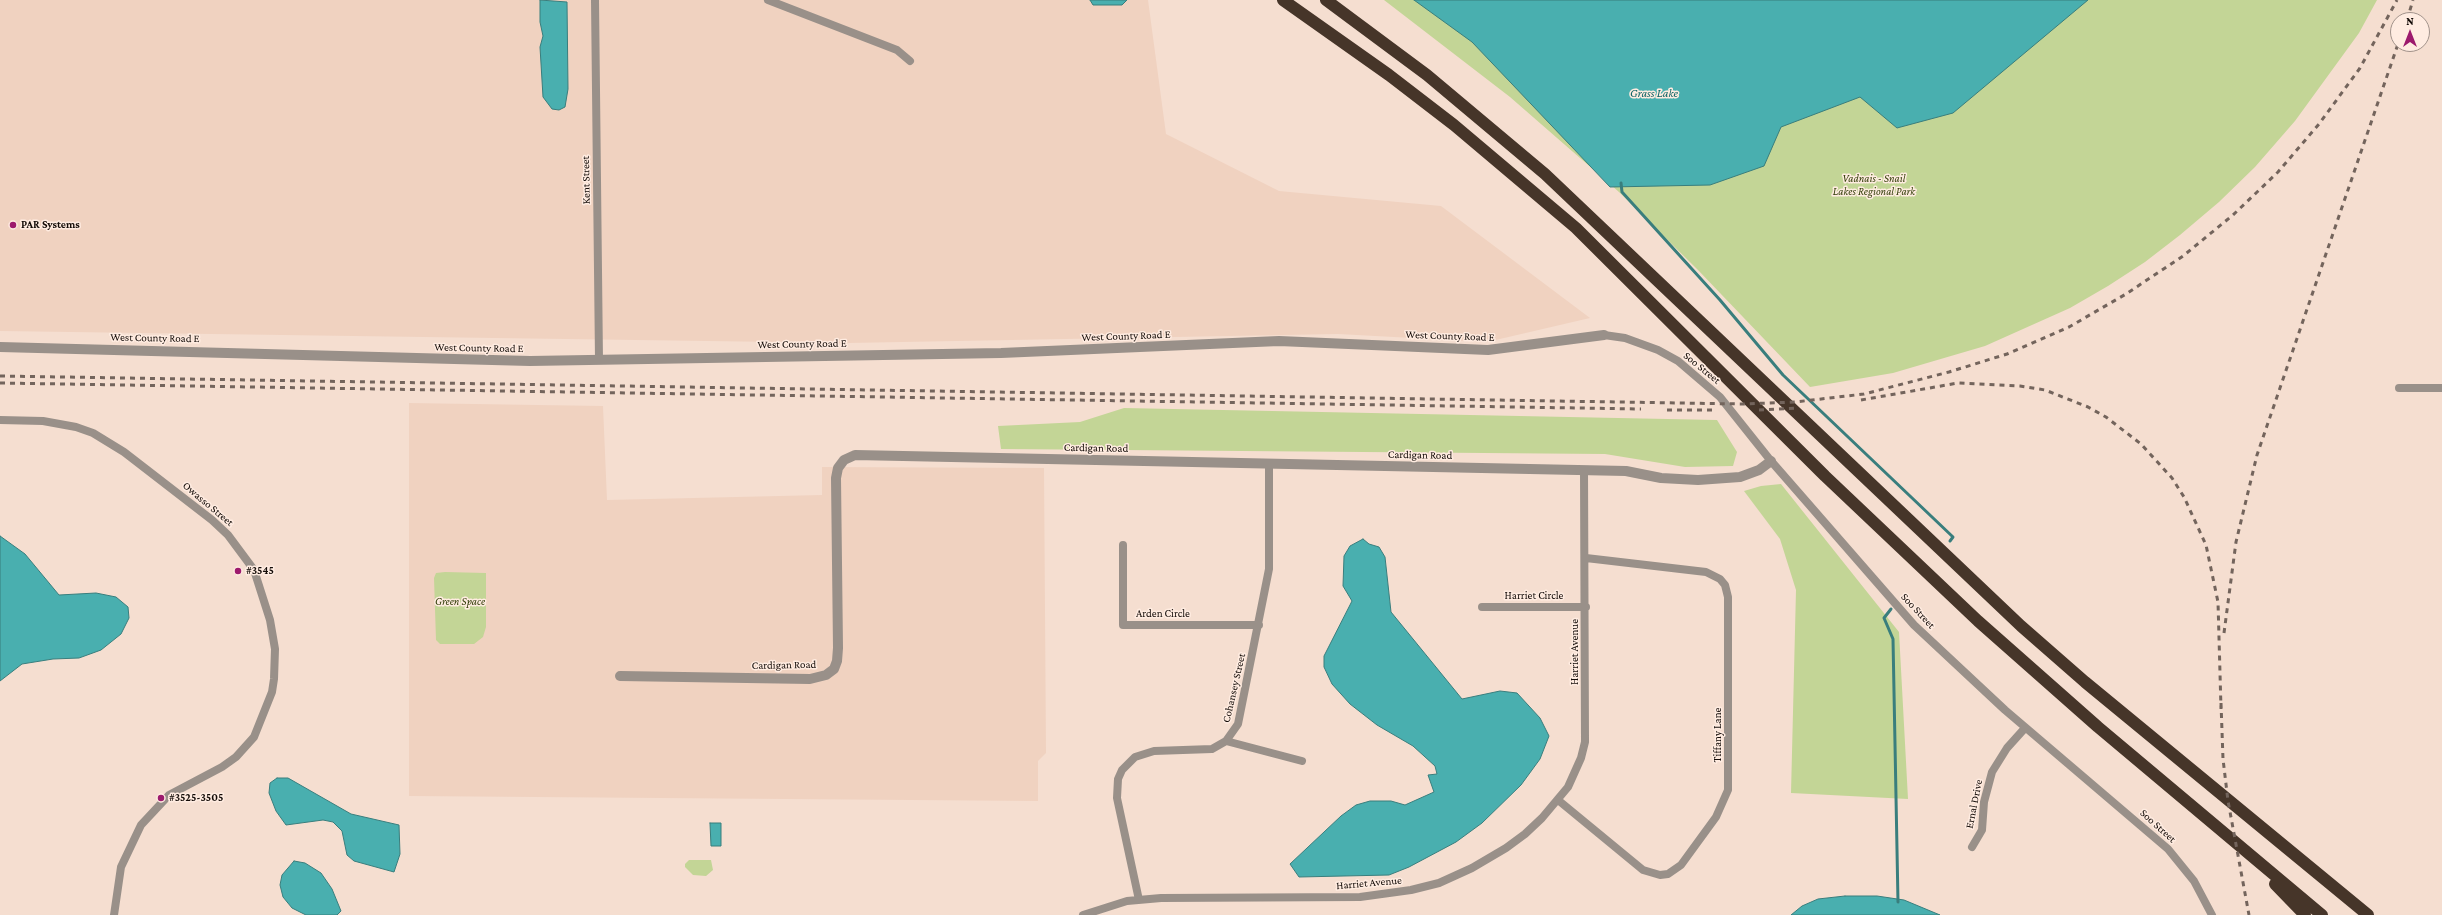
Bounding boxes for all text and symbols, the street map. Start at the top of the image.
north arrow [2390,12,2430,52]
text: N [2406,15,2414,27]
water label: Grass Lake [1630,86,1678,100]
street label: Kent Street [579,156,593,204]
park label: Vadnais - Snail Lakes Regional Park [1833,172,1915,198]
place label: PAR Systems [21,218,80,232]
marker: PAR Systems [8,220,18,230]
street label: West County Road E [1081,328,1171,344]
street label: West County Road E [1405,328,1495,344]
street label: West County Road E [110,331,200,345]
street label: West County Road E [757,337,847,351]
street label: West County Road E [434,341,524,355]
street label: Soo Street [1681,349,1723,387]
street label: Cardigan Road [1064,441,1128,455]
street label: Cardigan Road [1388,448,1452,462]
street label: Owasso Street [180,479,236,529]
place label: #3545 [246,564,274,578]
marker: #3545 [233,566,243,576]
street label: Harriet Circle [1505,589,1563,603]
street label: Soo Street [1898,590,1938,632]
park label: Green Space [435,595,485,609]
street label: Arden Circle [1136,607,1190,621]
street label: Harriet Avenue [1568,619,1582,685]
street label: Cohansey Street [1220,652,1248,724]
street label: Cardigan Road [752,658,816,672]
street label: Tiffany Lane [1711,708,1725,762]
street label: Ernal Drive [1963,778,1985,830]
place label: #3525-3505 [169,791,223,805]
marker: #3525-3505 [156,793,166,803]
street label: Soo Street [2137,806,2179,846]
street label: Harriet Avenue [1336,874,1402,892]

